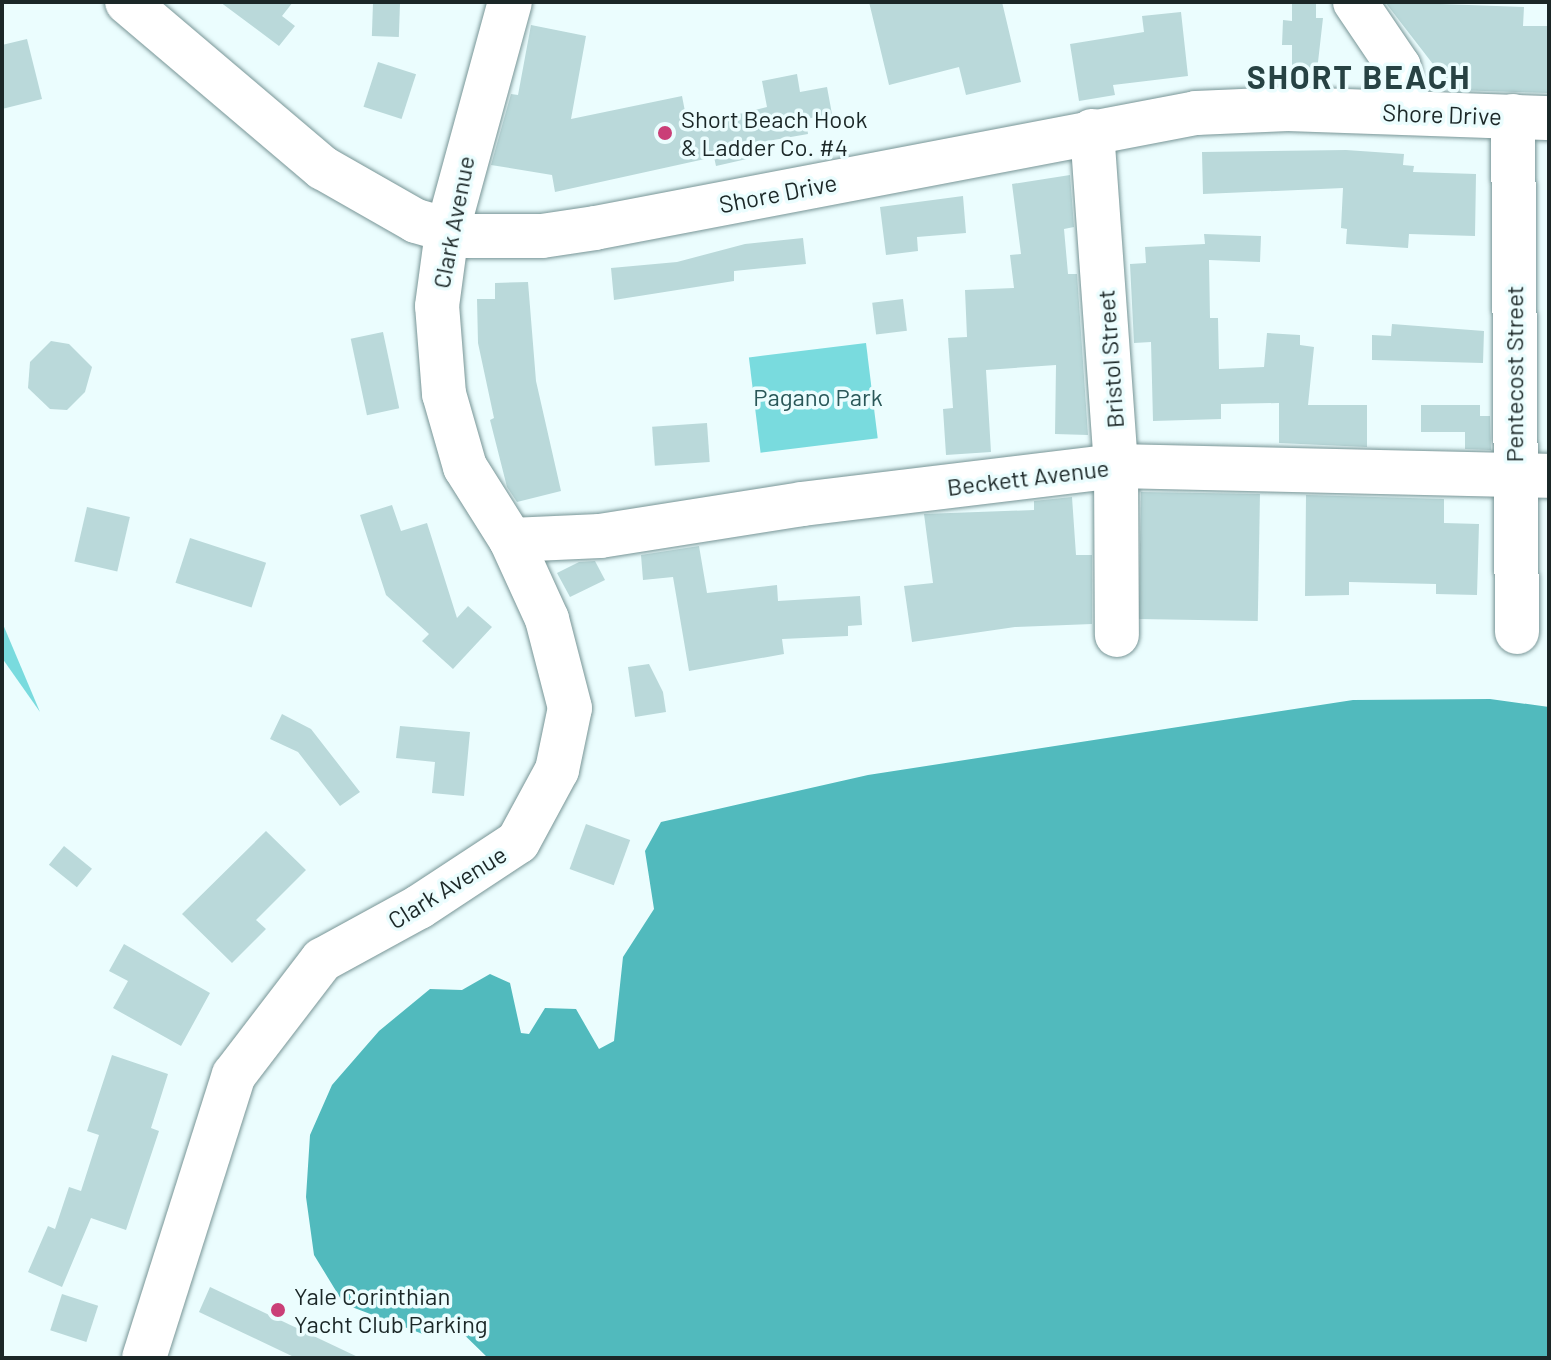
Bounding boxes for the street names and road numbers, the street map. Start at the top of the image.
street label: Shore Drive [1382,98,1502,130]
street label: Clark Avenue [426,153,480,291]
street label: Shore Drive [717,167,839,219]
street label: Pentecost Street [1500,286,1528,462]
street label: Bristol Street [1091,289,1129,429]
street label: Beckett Avenue [945,453,1111,501]
street label: Clark Avenue [382,839,512,935]

